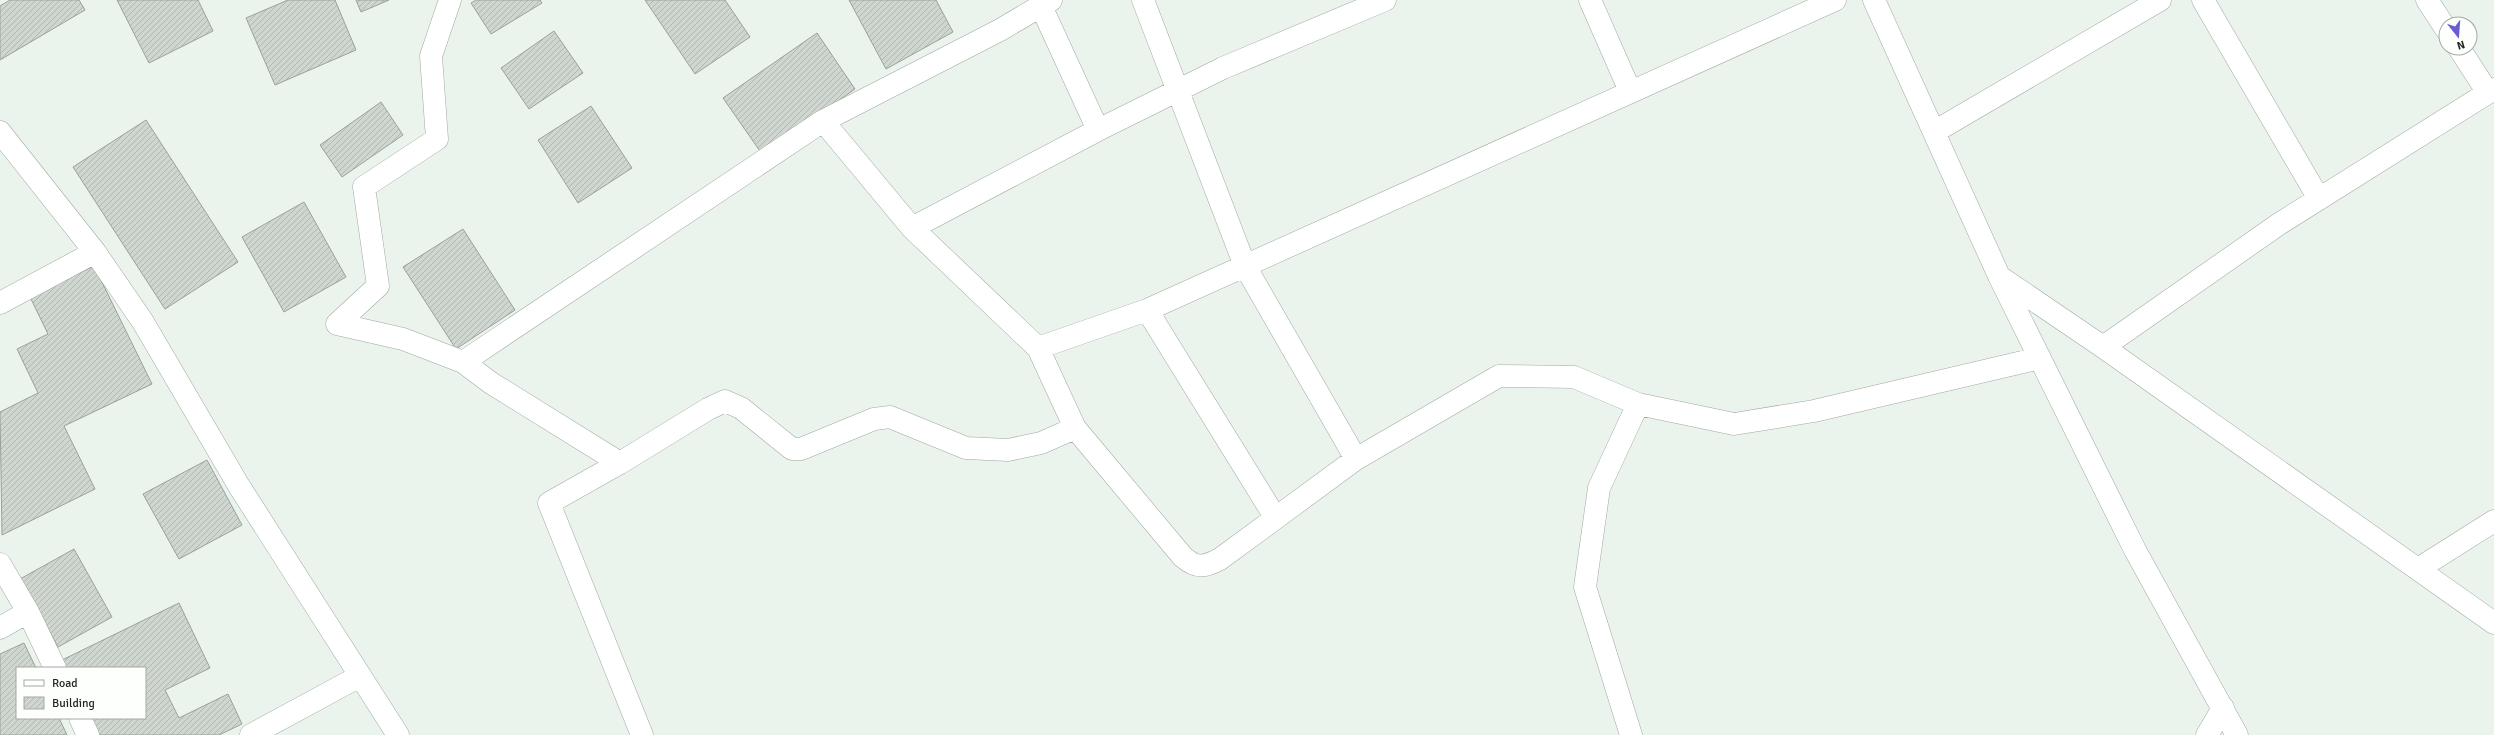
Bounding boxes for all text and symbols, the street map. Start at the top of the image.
north arrow [2438,16,2478,56]
text: N [2455,38,2466,52]
legend [16,667,146,719]
text: Road [52,676,78,691]
text: Building [52,696,95,711]

